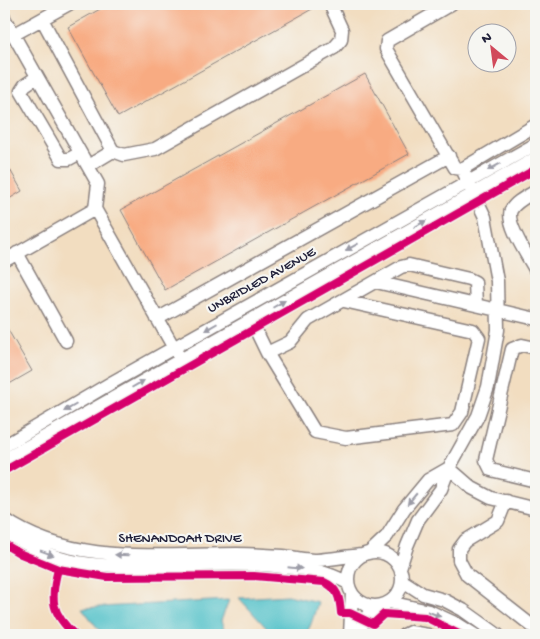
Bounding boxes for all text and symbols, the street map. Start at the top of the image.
north arrow [468,22,518,72]
text: N [479,29,495,48]
one-way arrow [487,163,500,172]
one-way arrow [413,220,428,228]
one-way arrow [345,243,359,251]
street label: UNBRIDLED AVENUE [205,244,320,318]
one-way arrow [272,300,286,308]
one-way arrow [203,323,218,331]
one-way arrow [130,380,145,388]
one-way arrow [63,403,76,412]
one-way arrow [407,492,418,505]
street label: SHENANDOAH DRIVE [118,531,243,548]
one-way arrow [40,549,55,557]
one-way arrow [114,550,130,558]
one-way arrow [288,564,304,572]
one-way arrow [427,610,441,618]

